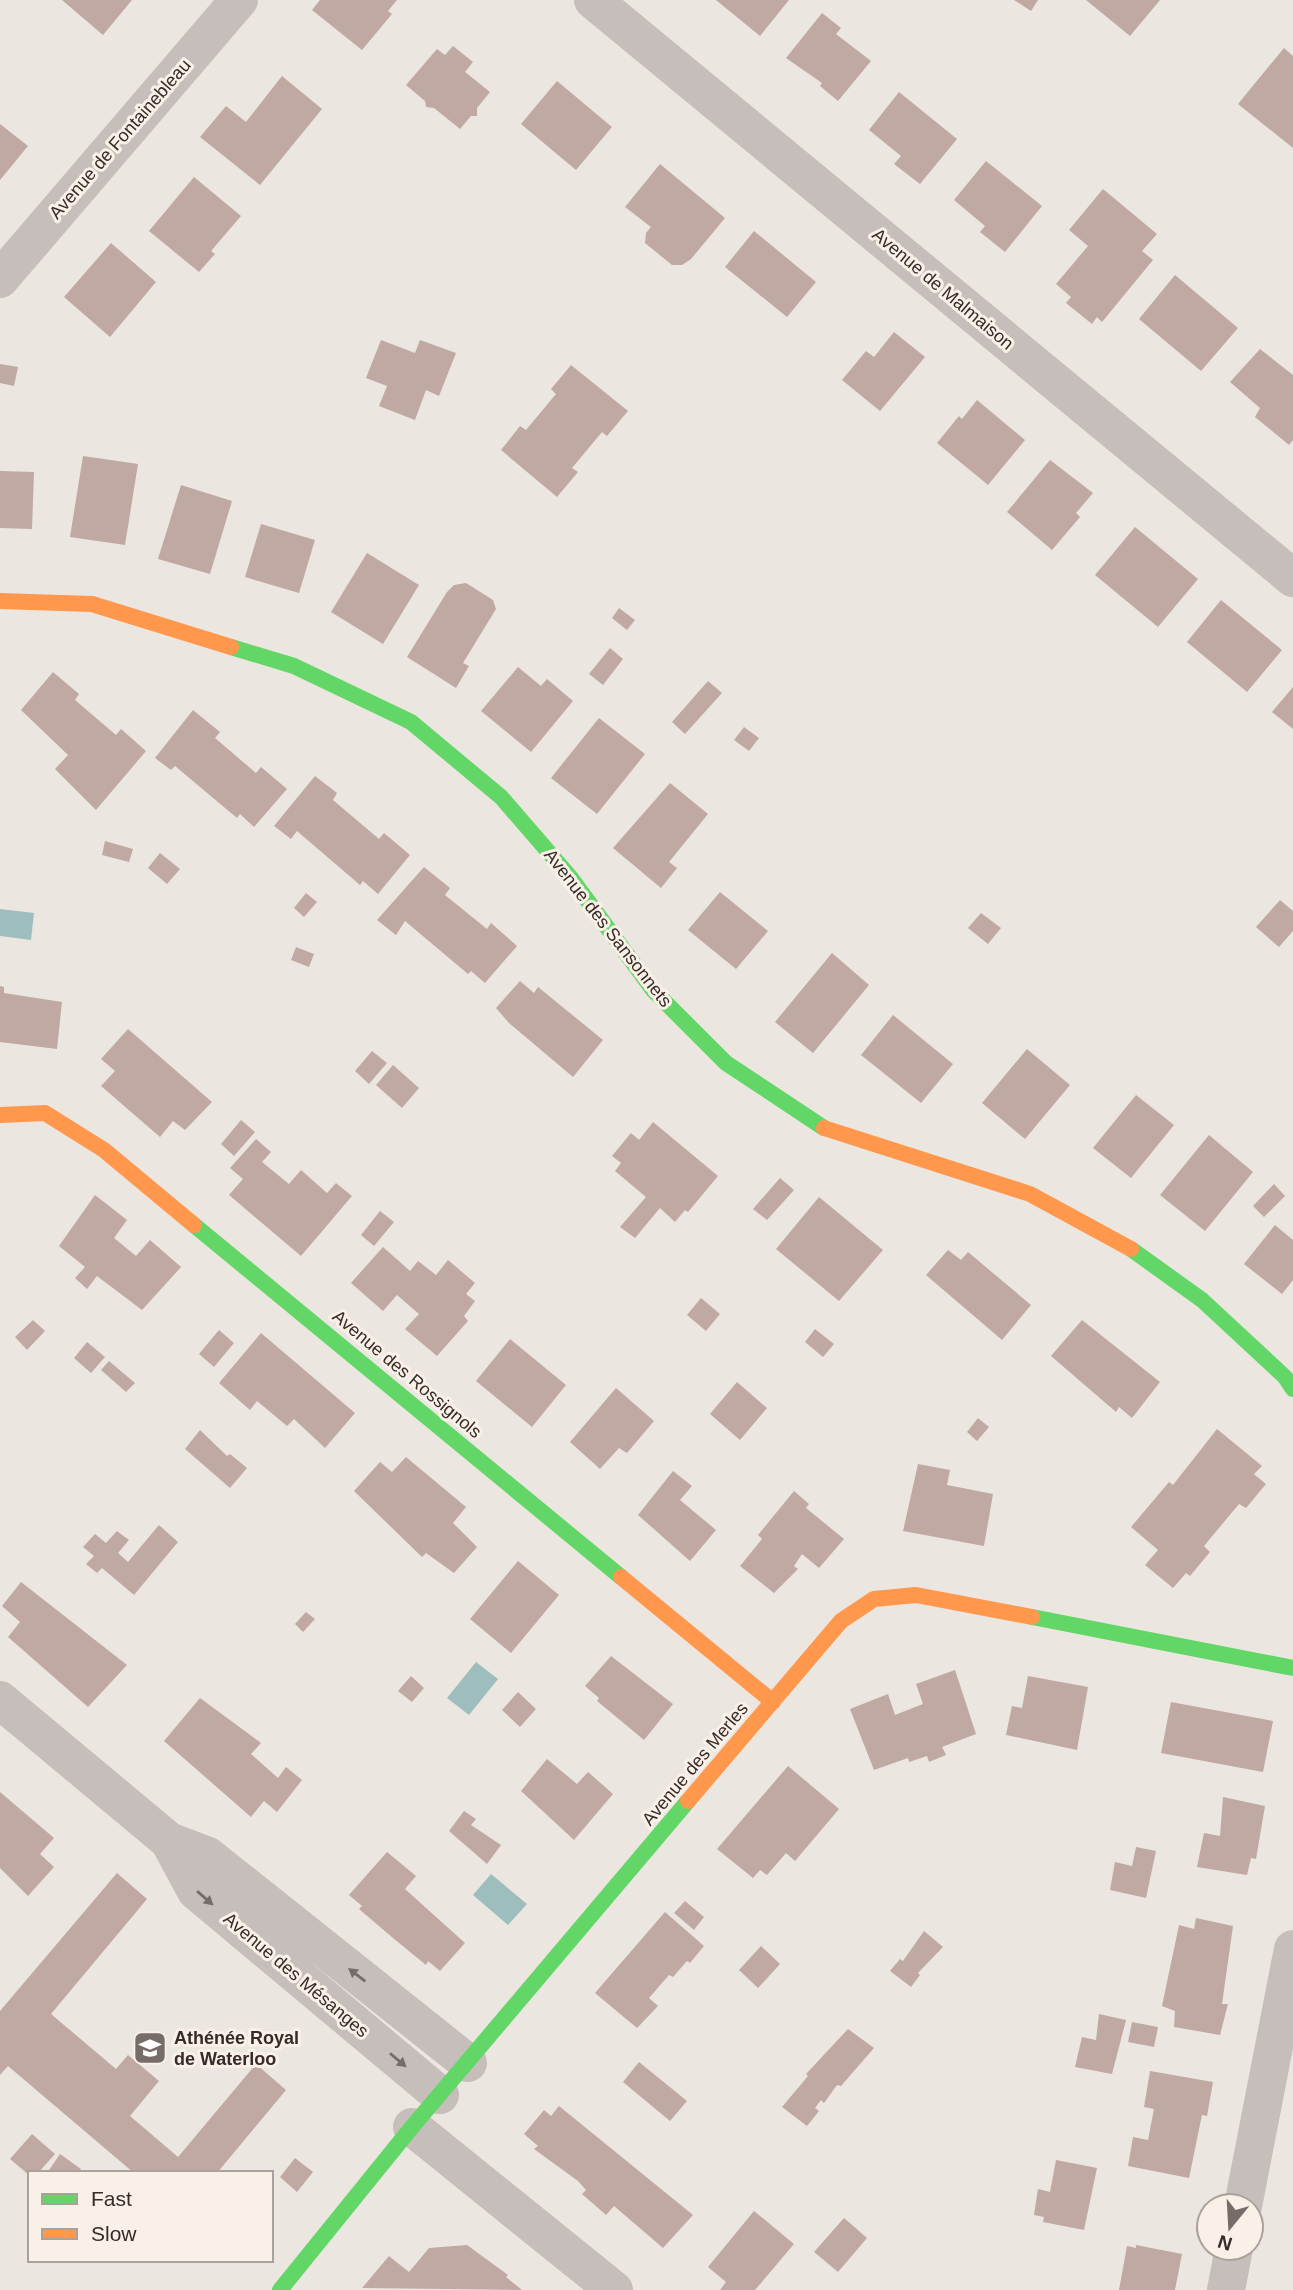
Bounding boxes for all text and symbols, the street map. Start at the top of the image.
street label: Avenue de Fontainebleau [45,55,195,223]
street label: Avenue de Malmaison [868,224,1018,354]
street label: Avenue des Sansonnets [540,845,676,1011]
street label: Avenue des Rossignols [329,1306,485,1442]
street label: Avenue des Merles [638,1699,752,1829]
one-way arrow [196,1890,213,1905]
street label: Avenue des Mésanges [220,1909,372,2041]
one-way arrow [348,1967,366,1982]
place label: Athénée Royal de Waterloo [174,2028,299,2069]
school or university icon: Athénée Royal de Waterloo [131,2029,169,2067]
one-way arrow [389,2052,407,2067]
legend [28,2171,273,2262]
text: Fast [91,2187,132,2210]
north arrow [1195,2192,1265,2262]
text: Slow [91,2222,137,2245]
text: N [1215,2231,1235,2255]

